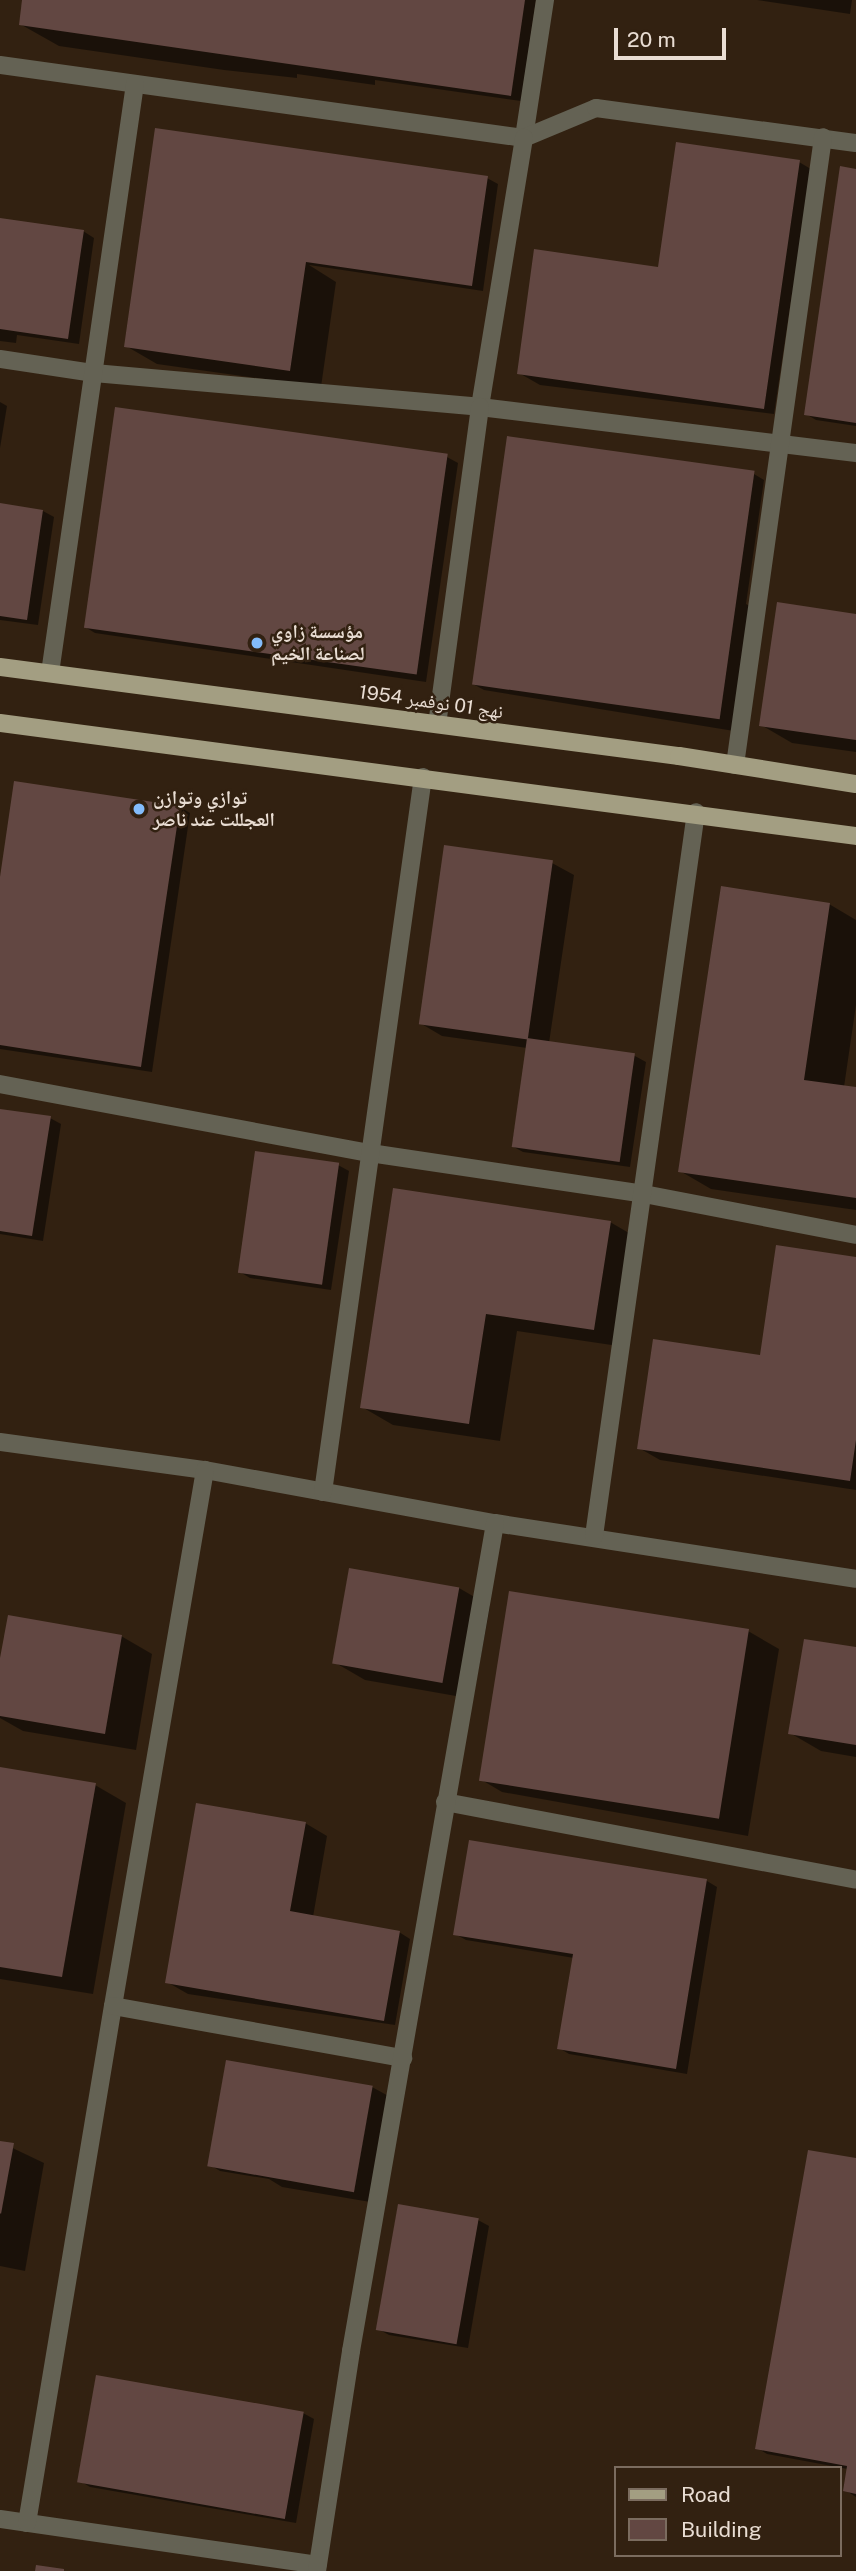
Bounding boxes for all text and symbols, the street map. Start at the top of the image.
scale bar [618,14,730,58]
text: 20 m [627,27,676,52]
place label: مؤسسة زاوي لصناعة الخيم [271,621,365,665]
marker: مؤسسة زاوي لصناعة الخيم [249,635,265,651]
street label: نهج 01 نوفمبر 1954 [358,681,504,723]
place label: توازي وتوازن العجللت عند ناصر [153,787,275,831]
marker: توازي وتوازن العجللت عند ناصر [131,801,147,817]
legend [614,2466,842,2557]
text: Road [681,2482,731,2507]
text: Building [681,2517,762,2542]

